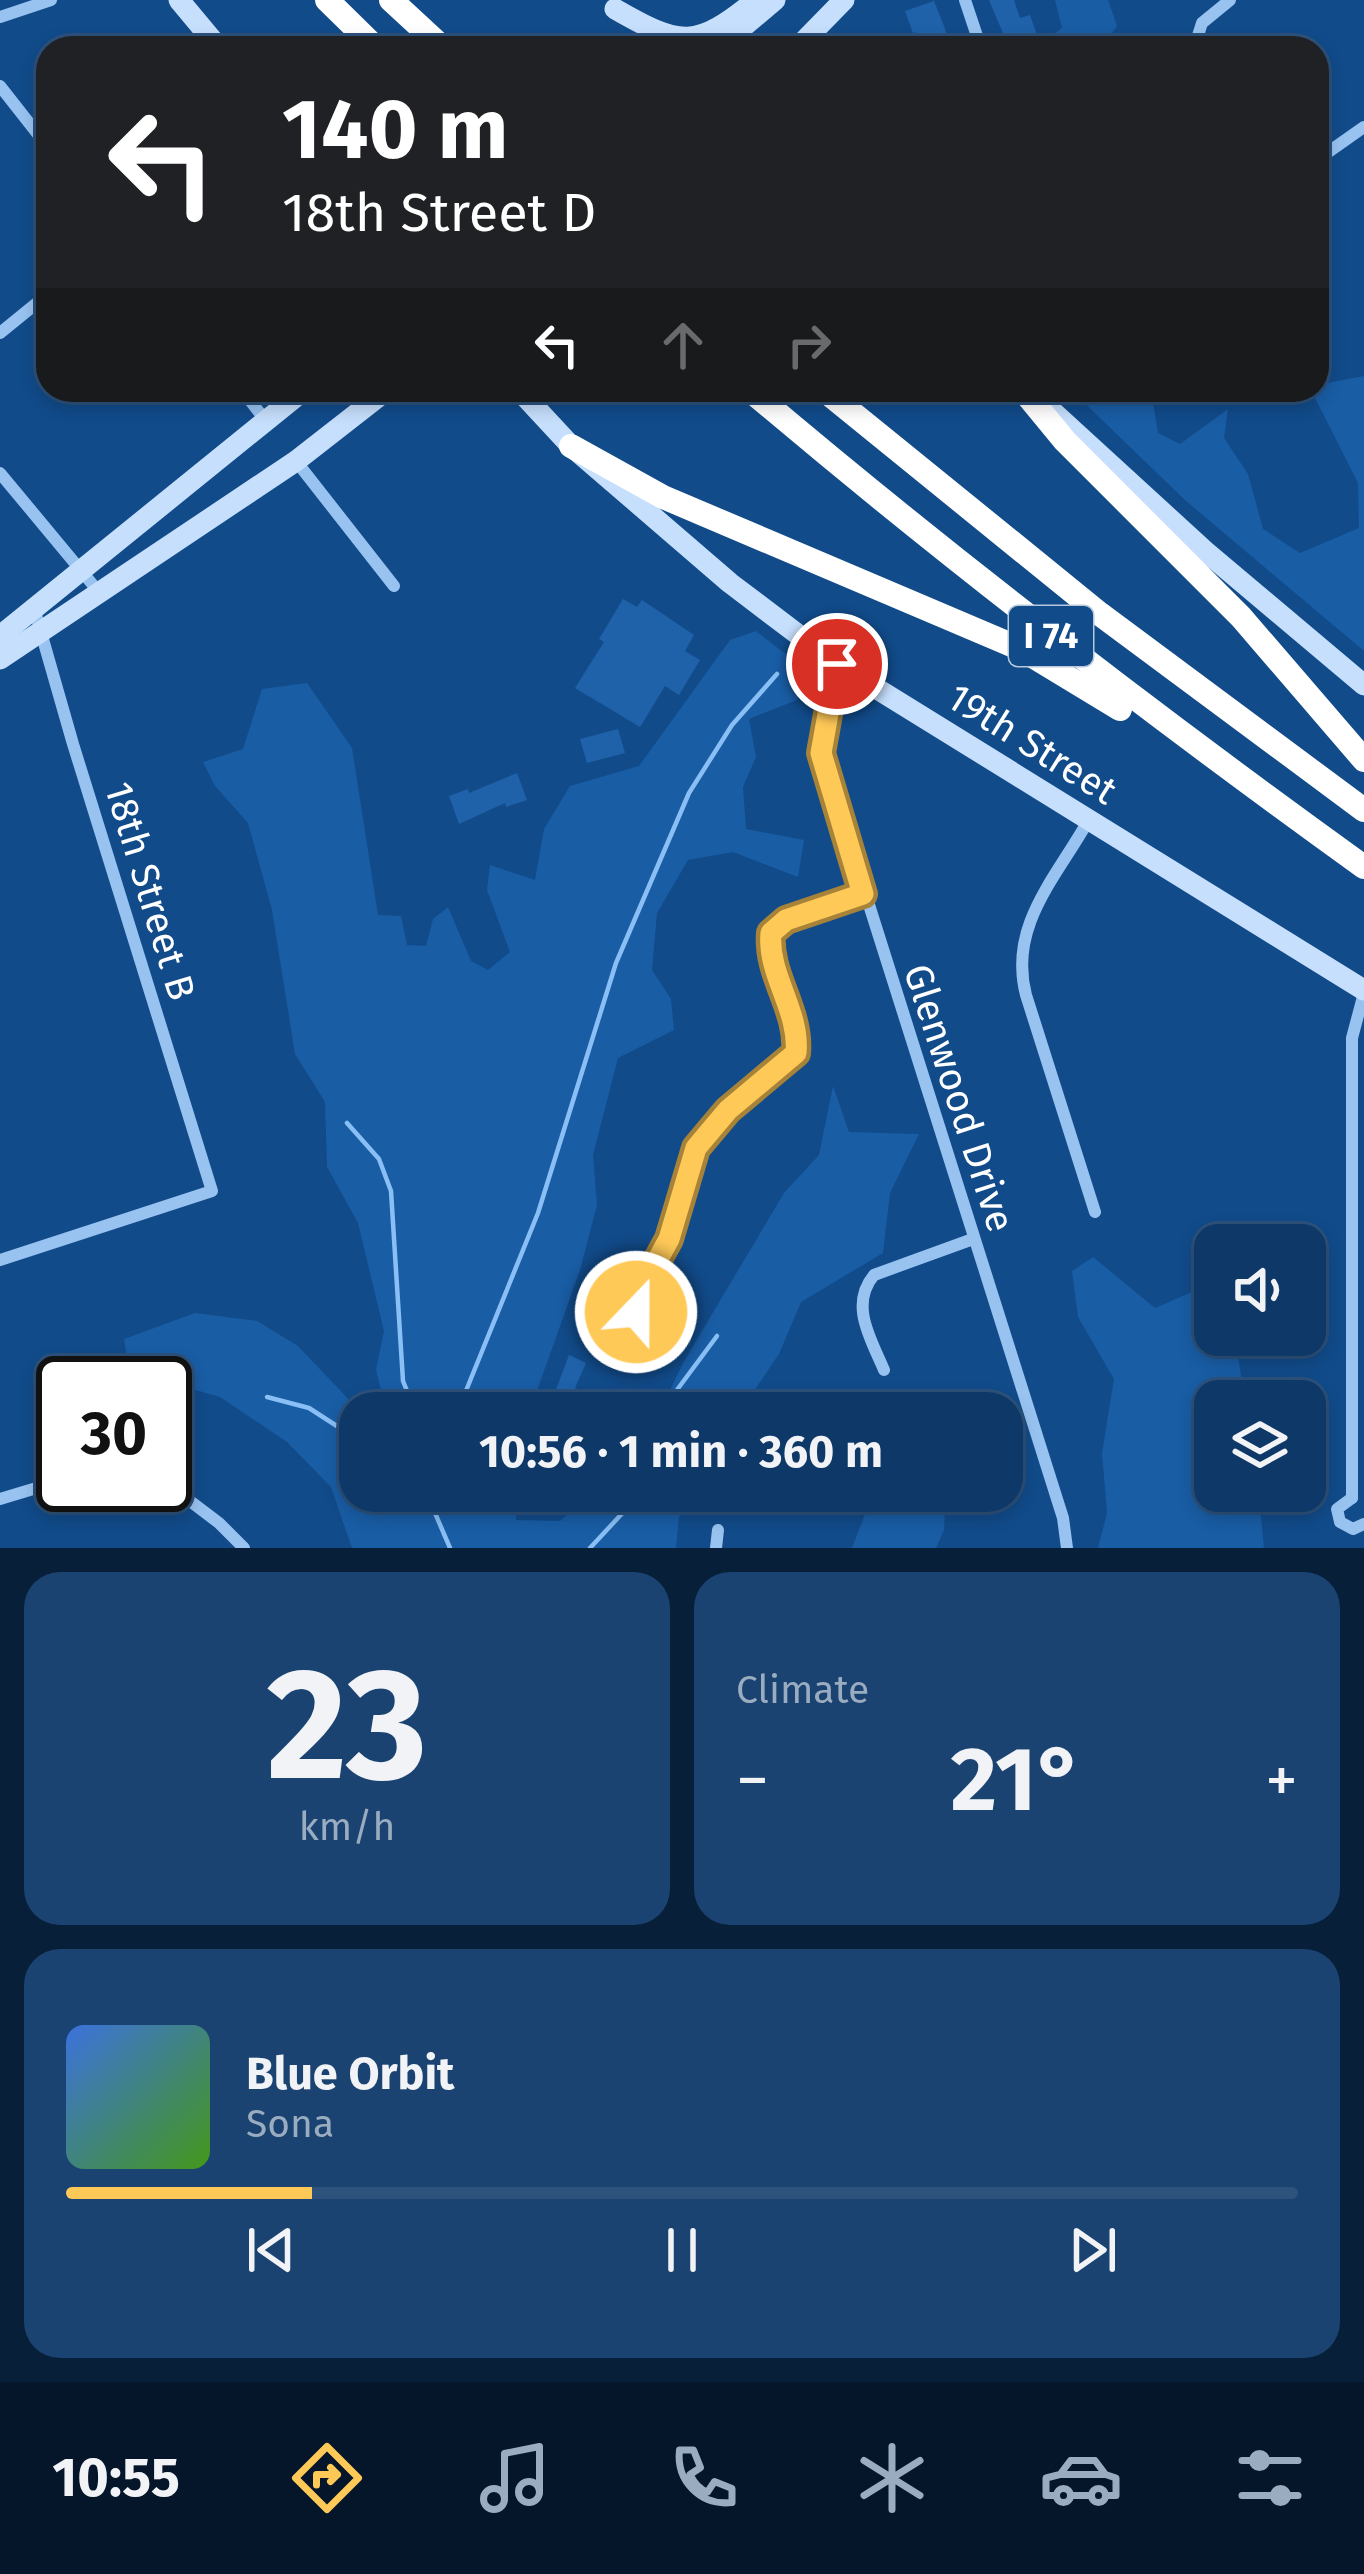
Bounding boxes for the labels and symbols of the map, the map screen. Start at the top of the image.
road number: I 74 [1009,606,1093,666]
pin [786,613,888,715]
street label: 19th Street [939,674,1126,814]
street label: 18th Street B [95,776,205,1006]
street label: Glenwood Drive [894,958,1024,1238]
position arrow [573,1249,699,1375]
speed limit sign: 30 [36,1356,192,1512]

